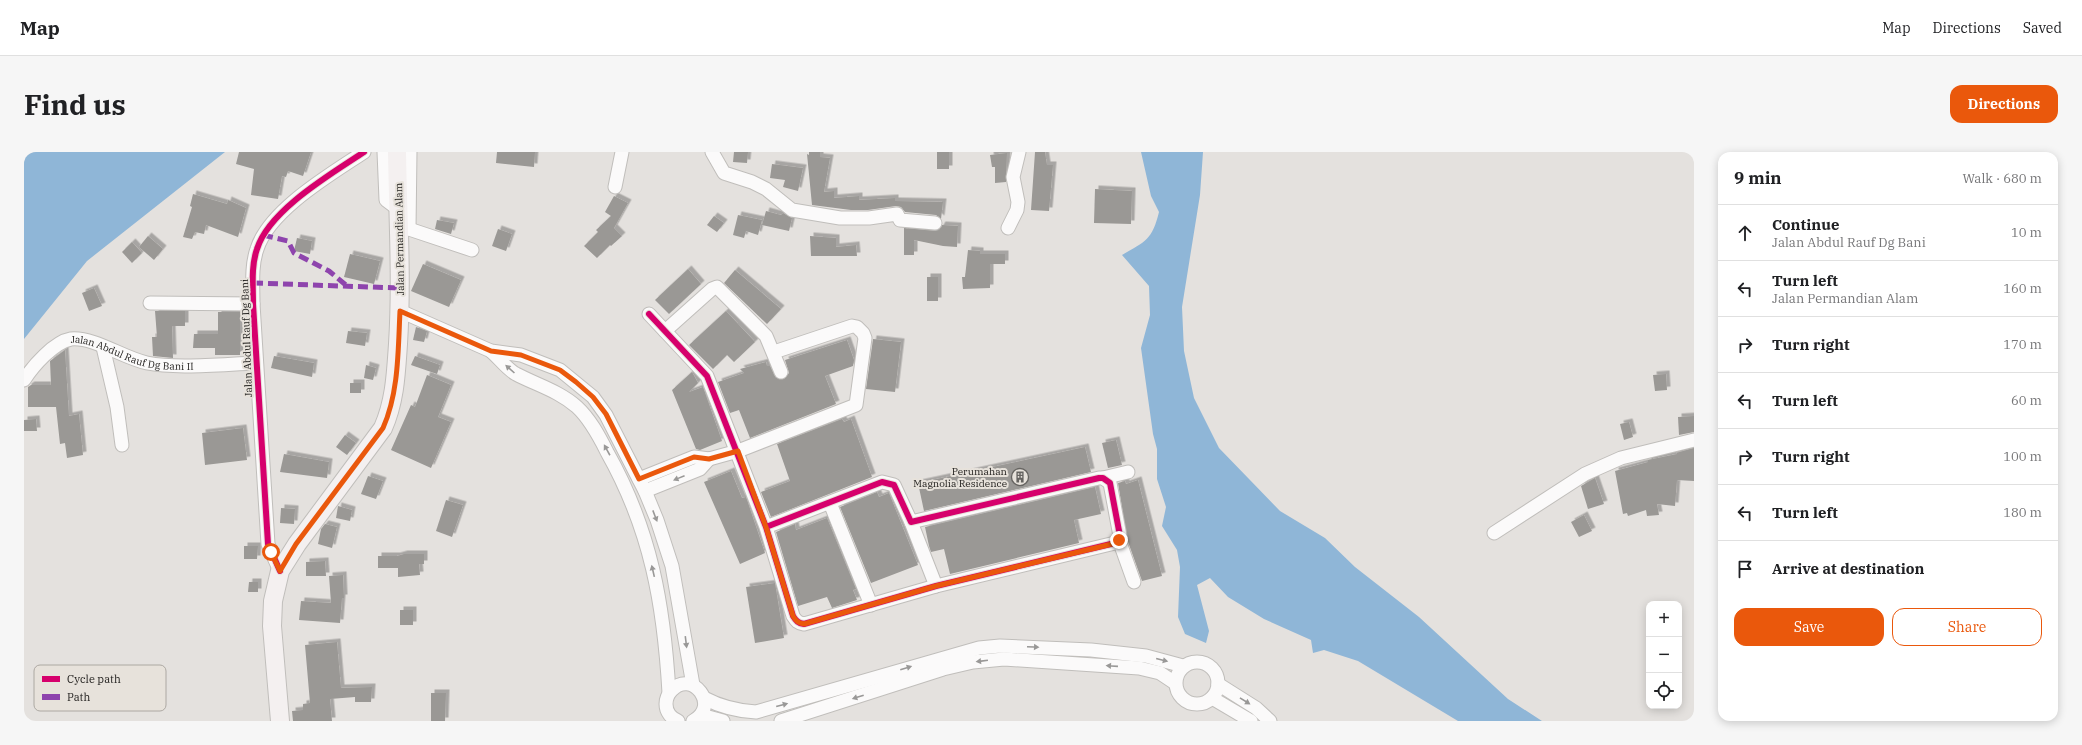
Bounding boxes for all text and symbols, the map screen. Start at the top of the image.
text: Map [20,16,60,40]
text: Map [1882,19,1911,37]
text: Directions [1933,19,2001,37]
text: Saved [2023,19,2062,37]
button: Directions [1950,85,2058,123]
text: Find us [24,86,126,123]
text: 9 min [1734,167,1782,189]
text: Walk · 680 m [1963,170,2042,187]
street label: Jalan Permandian Alam [392,182,407,295]
text: Continue [1772,215,1839,234]
icon: ahead [1734,222,1756,244]
text: 10 m [2011,224,2042,241]
text: Jalan Abdul Rauf Dg Bani [1772,234,1926,251]
text: Turn left [1772,271,1838,290]
icon: left [1734,278,1756,300]
street label: Jalan Abdul Rauf Dg Bani [238,279,255,397]
text: 160 m [2003,280,2042,297]
text: Jalan Permandian Alam [1772,290,1918,307]
street label: Jalan Abdul Rauf Dg Bani II [70,333,194,373]
icon: right [1734,334,1756,356]
text: Turn right [1772,335,1850,354]
text: 170 m [2003,336,2042,353]
one-way arrow [505,364,515,373]
icon: left [1734,390,1756,412]
text: Turn left [1772,391,1838,410]
text: 60 m [2011,392,2042,409]
one-way arrow [603,444,610,456]
icon: right [1734,446,1756,468]
text: Turn right [1772,447,1850,466]
text: 100 m [2003,448,2042,465]
place label: Perumahan Magnolia Residence [913,465,1008,490]
building icon: Perumahan Magnolia Residence [1010,467,1030,487]
one-way arrow [672,475,684,481]
icon: left [1734,502,1756,524]
text: Turn left [1772,503,1838,522]
text: 180 m [2003,504,2042,521]
one-way arrow [652,511,658,522]
route end [1110,531,1128,549]
route start [262,543,280,561]
icon: arrive [1734,558,1756,580]
text: Arrive at destination [1772,559,1924,578]
one-way arrow [650,565,656,577]
map controls [1646,601,1682,709]
button: + [1646,601,1682,637]
button: Save [1734,608,1884,646]
button: Share [1892,608,2042,646]
one-way arrow [682,636,689,648]
button: − [1646,637,1682,673]
one-way arrow [1027,644,1039,651]
one-way arrow [976,657,988,664]
one-way arrow [1156,658,1169,664]
one-way arrow [1106,663,1118,670]
legend [34,665,166,711]
one-way arrow [901,665,913,671]
text: Cycle path [67,672,121,686]
button: locate [1646,673,1682,709]
text: Path [67,690,90,704]
one-way arrow [851,694,863,700]
one-way arrow [1240,697,1250,705]
one-way arrow [776,702,788,708]

